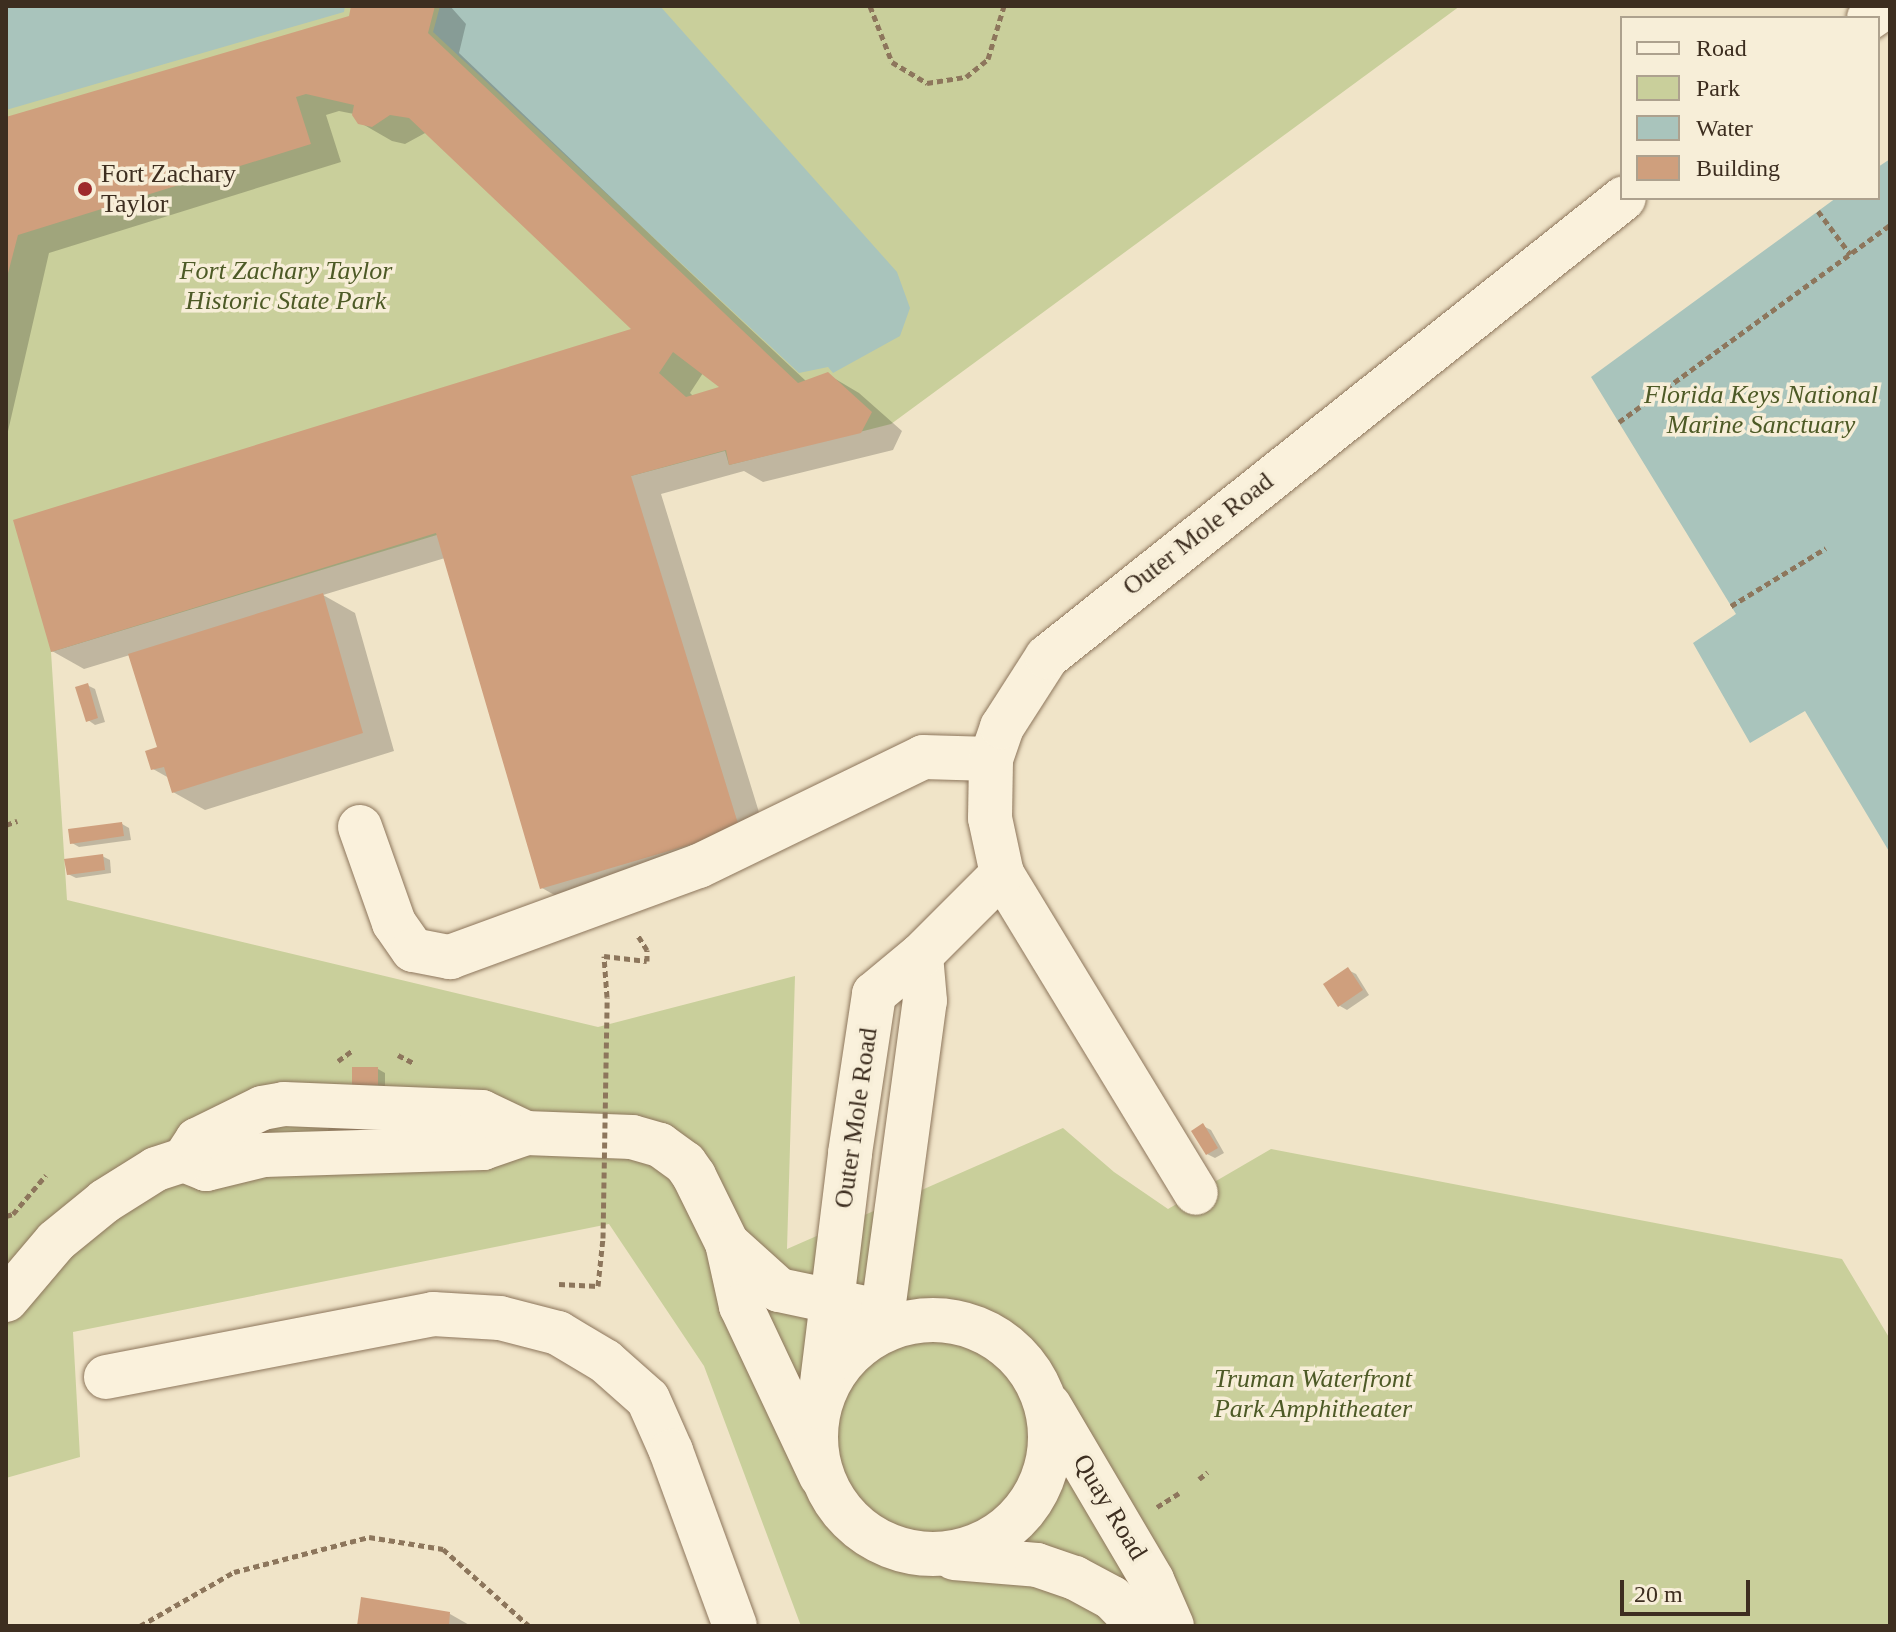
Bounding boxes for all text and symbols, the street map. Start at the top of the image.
legend [1620,16,1880,200]
text: Road [1696,35,1747,61]
text: Park [1696,75,1740,101]
text: Water [1696,115,1753,141]
text: Building [1696,155,1780,181]
place label: Fort Zachary Taylor [101,158,236,220]
marker: Fort Zachary Taylor [76,180,94,198]
park label: Fort Zachary Taylor Historic State Park [180,255,392,316]
park label: Florida Keys National Marine Sanctuary [1644,379,1878,440]
street label: Outer Mole Road [1117,466,1279,602]
street label: Outer Mole Road [828,1026,884,1210]
park label: Truman Waterfront Park Amphitheater [1214,1363,1412,1424]
street label: Quay Road [1066,1449,1154,1565]
scale bar [1624,1564,1754,1614]
text: 20 m [1634,1581,1683,1607]

